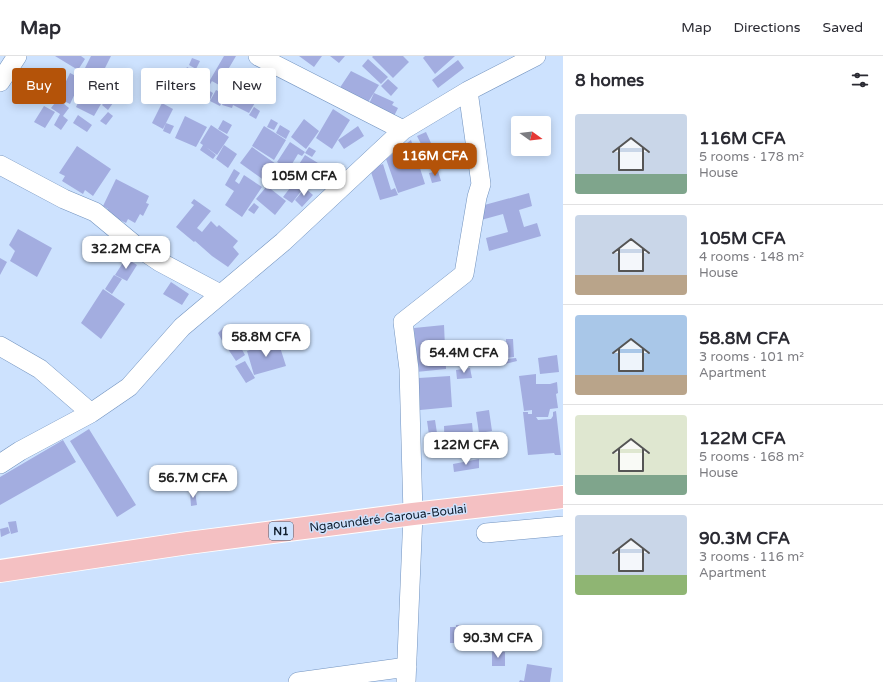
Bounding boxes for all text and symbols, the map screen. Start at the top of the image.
text: Map [20,17,61,39]
text: Map [681,19,712,36]
text: Directions [734,19,801,36]
text: Saved [823,19,863,36]
chip: Buy [12,68,66,104]
chip: Rent [74,68,133,104]
chip: Filters [141,68,210,104]
chip: New [218,68,276,104]
icon: filters [849,69,871,91]
text: 8 homes [575,70,644,91]
north arrow [511,116,551,156]
map controls [511,116,551,156]
text: 116M CFA [699,128,786,149]
icon: home [607,130,655,178]
pin: 116M CFA [394,143,476,177]
text: 116M CFA [402,148,468,164]
text: 5 rooms · 178 m² [699,149,804,165]
pin: 105M CFA [263,163,345,197]
text: House [699,165,738,181]
text: 105M CFA [271,168,337,184]
text: 105M CFA [699,228,786,249]
icon: home [607,231,655,279]
pin: 32.2M CFA [80,236,172,270]
text: 32.2M CFA [91,241,161,257]
text: 4 rooms · 148 m² [699,249,804,265]
text: House [699,265,738,281]
pin: 58.8M CFA [220,324,312,358]
text: 58.8M CFA [699,328,790,349]
text: 58.8M CFA [231,329,301,345]
icon: home [607,331,655,379]
pin: 54.4M CFA [418,340,510,374]
text: 54.4M CFA [429,345,499,361]
text: 3 rooms · 101 m² [699,349,804,365]
text: Apartment [699,365,766,381]
text: 122M CFA [699,428,786,449]
icon: home [607,431,655,479]
pin: 122M CFA [425,432,507,466]
text: 122M CFA [433,437,499,453]
text: 5 rooms · 168 m² [699,449,804,465]
pin: 56.7M CFA [147,465,239,499]
text: House [699,465,738,481]
text: 56.7M CFA [158,470,228,486]
street label: Ngaoundéré-Garoua-Boulai [309,501,467,535]
road number: N1 [269,522,293,540]
text: 90.3M CFA [699,528,790,549]
icon: home [607,531,655,579]
text: 3 rooms · 116 m² [699,549,804,565]
text: Apartment [699,565,766,581]
pin: 90.3M CFA [452,625,544,659]
text: 90.3M CFA [463,630,533,646]

